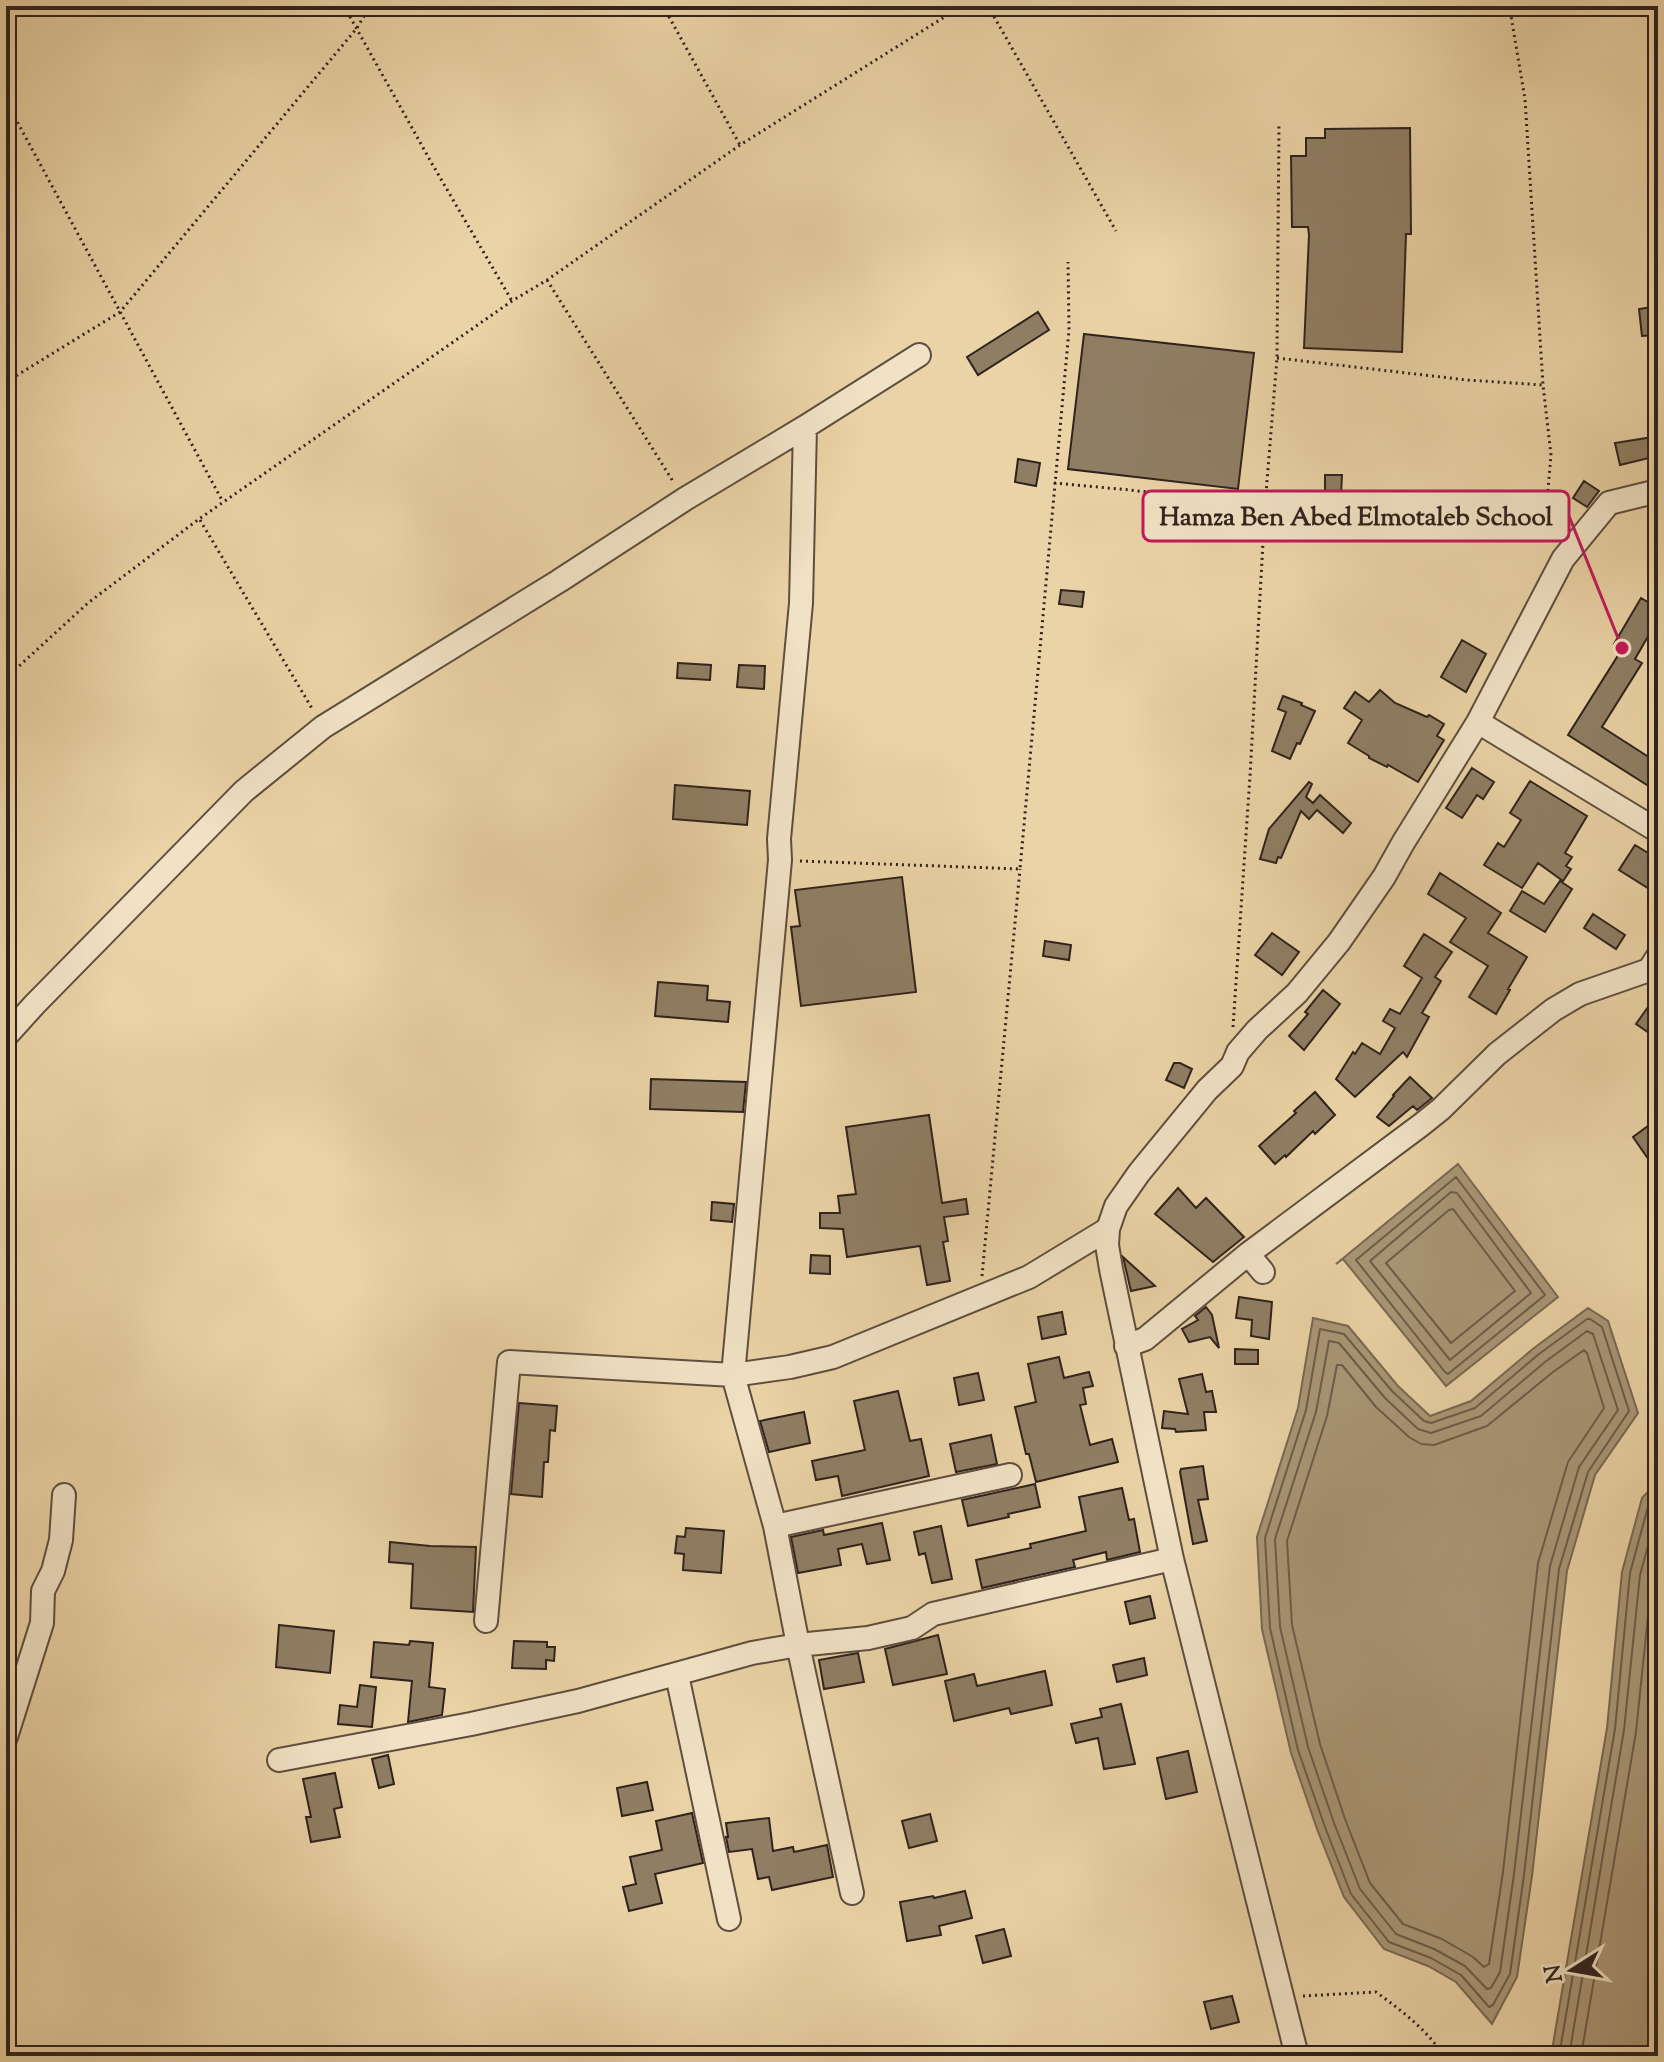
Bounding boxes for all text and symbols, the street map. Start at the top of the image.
callout: Hamza Ben Abed Elmotaleb School [1143,491,1569,541]
text: Hamza Ben Abed Elmotaleb School [1159,500,1554,537]
north arrow [1532,1930,1612,2010]
text: N [1538,1961,1573,1985]

